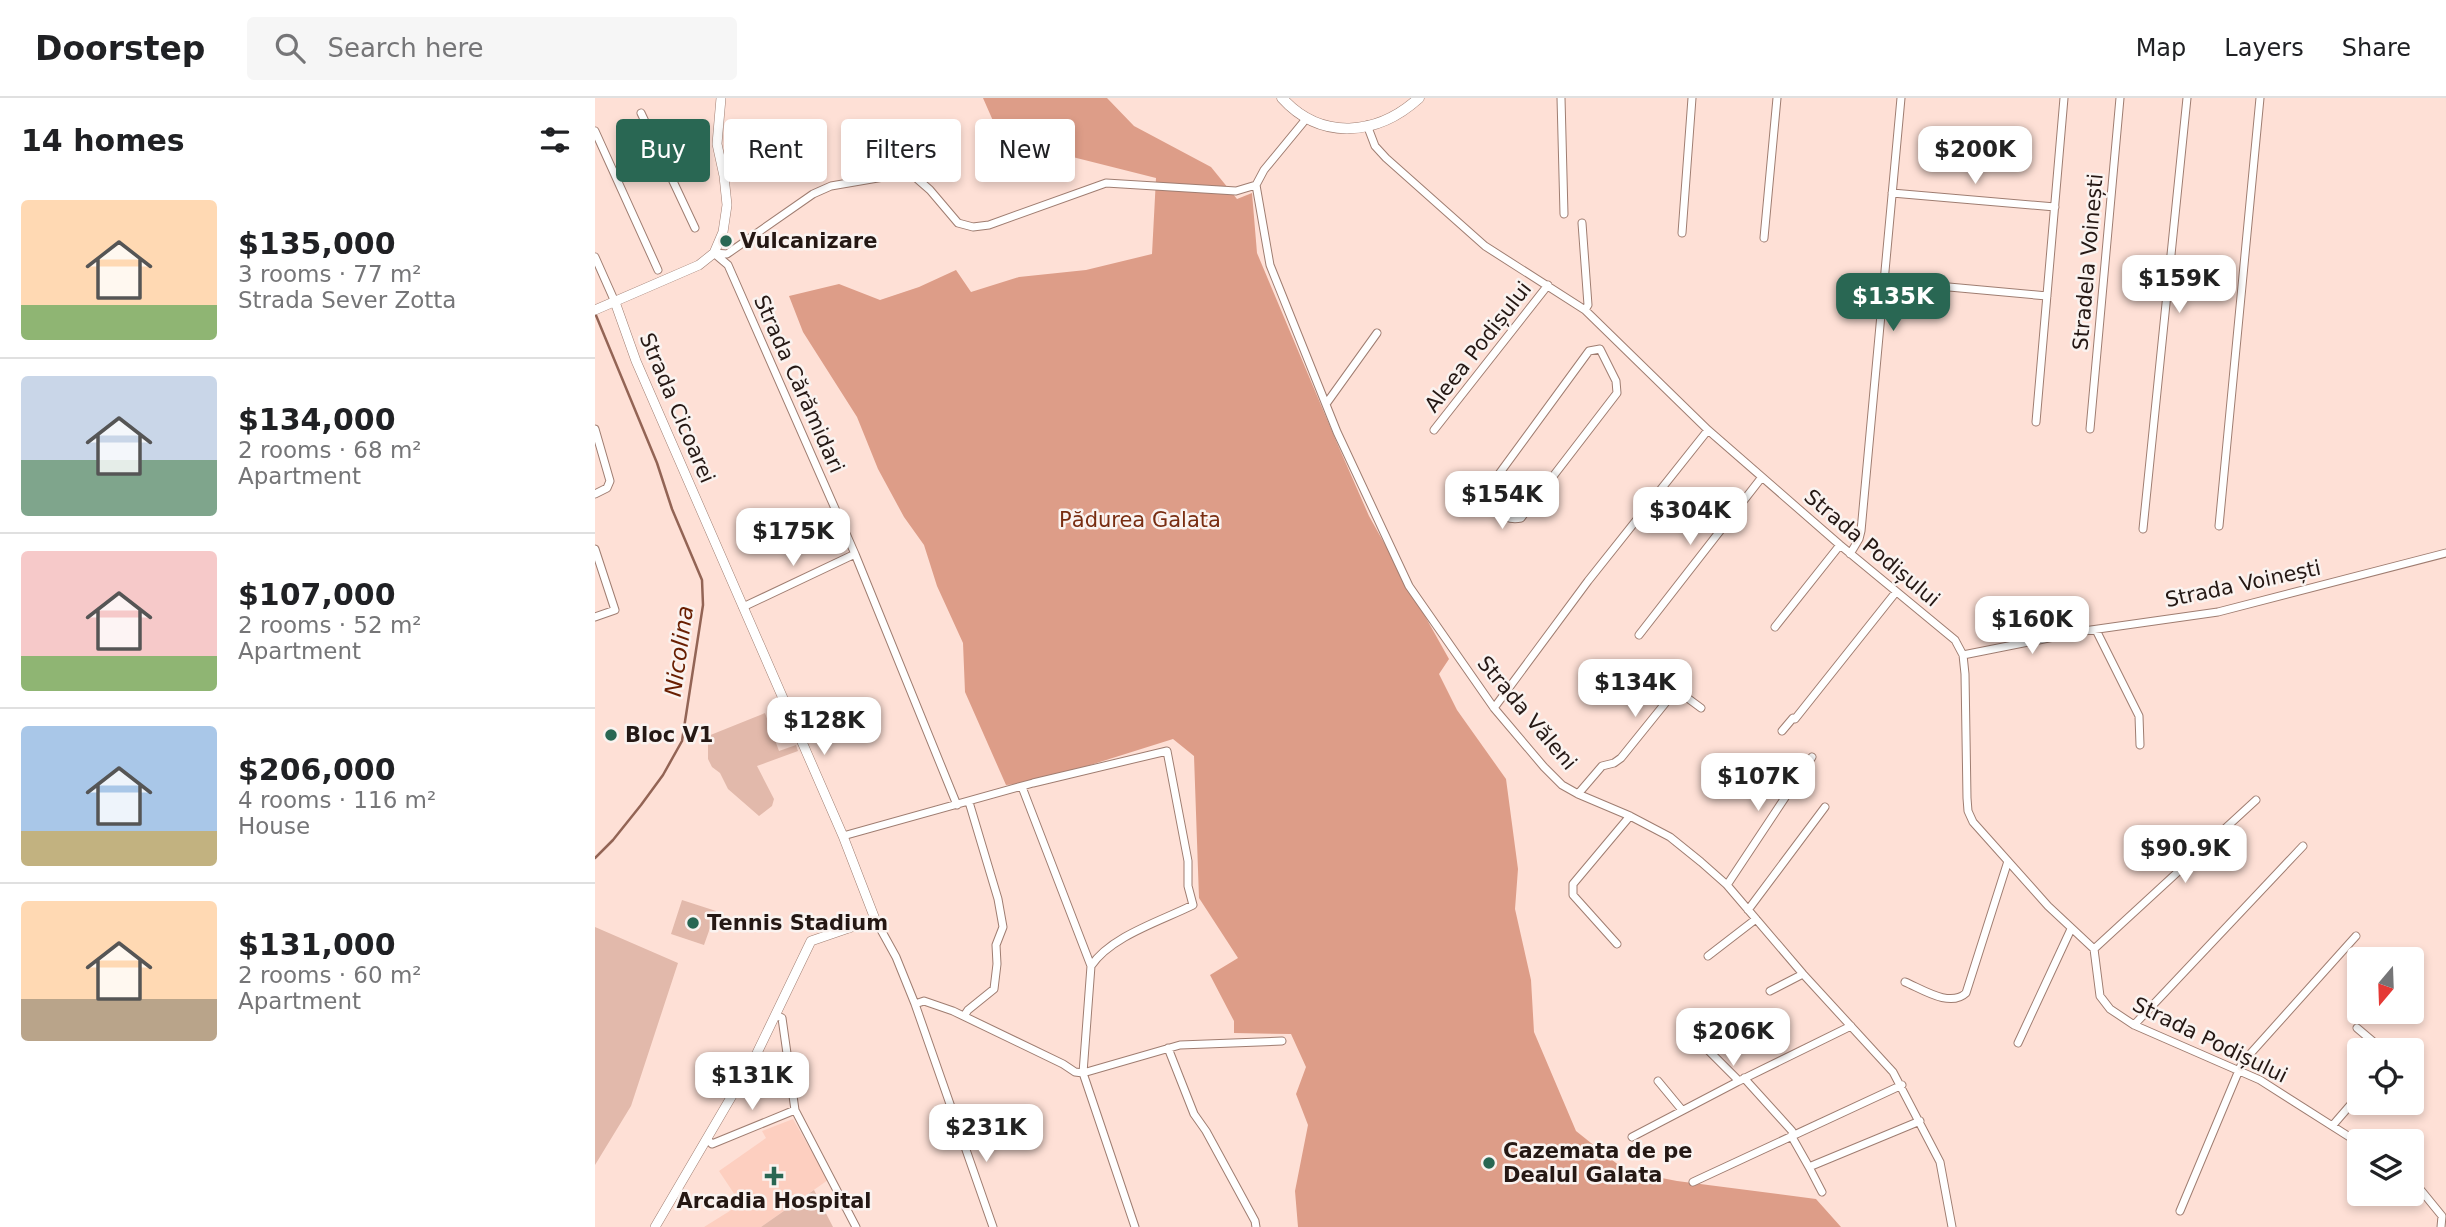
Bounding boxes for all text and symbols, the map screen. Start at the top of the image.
search box [247,17,737,80]
text: Doorstep [35,29,205,68]
icon: search [271,29,309,67]
text: Search here [327,33,484,63]
text: Map [2136,34,2186,62]
text: Layers [2224,34,2304,62]
text: Share [2342,34,2411,62]
chip: Buy [616,119,710,182]
chip: Rent [724,119,827,182]
chip: Filters [841,119,961,182]
chip: New [975,119,1075,182]
icon: filters [536,121,574,159]
text: 14 homes [21,123,185,158]
pin: $200K [1926,126,2024,186]
text: $200K [1934,136,2016,162]
street label: Stradela Voinești [2068,173,2108,351]
text: $135,000 [238,226,396,261]
icon: home [77,228,161,312]
place label: Vulcanizare [740,229,877,253]
marker: Vulcanizare [718,233,734,249]
pin: $159K [2130,256,2228,315]
text: 3 rooms · 77 m² [238,261,422,287]
text: $159K [2138,265,2220,291]
pin: $135K [1844,274,1942,333]
street label: Aleea Podișului [1420,277,1536,417]
text: $135K [1852,283,1934,309]
text: Strada Sever Zotta [238,287,456,313]
street label: Strada Cărămidari [749,291,849,477]
street label: Strada Cicoarei [635,329,719,487]
text: $134,000 [238,402,396,437]
icon: home [77,404,161,488]
text: 2 rooms · 68 m² [238,437,422,463]
text: Apartment [238,463,361,489]
pin: $154K [1453,472,1551,531]
text: $154K [1461,481,1543,507]
street label: Strada Podișului [1800,484,1944,612]
pin: $304K [1641,488,1739,547]
text: $304K [1649,497,1731,523]
pin: $175K [744,508,842,568]
park label: Pădurea Galata [1059,508,1221,532]
text: $175K [752,518,834,544]
street label: Strada Voinești [2163,556,2323,612]
text: $107,000 [238,577,396,612]
icon: home [77,579,161,663]
pin: $160K [1983,596,2081,656]
water label: Nicolina [660,604,698,698]
text: $160K [1991,606,2073,632]
text: 2 rooms · 52 m² [238,612,422,638]
text: Apartment [238,638,361,664]
street label: Strada Văleni [1472,651,1582,775]
pin: $134K [1586,660,1684,719]
text: $134K [1594,669,1676,695]
pin: $128K [775,698,873,757]
text: $128K [783,707,865,733]
place label: Bloc V1 [625,723,713,747]
marker: Bloc V1 [603,727,619,743]
text: $206,000 [238,752,396,787]
icon: home [77,754,161,838]
pin: $107K [1709,754,1807,813]
text: $107K [1717,763,1799,789]
text: 4 rooms · 116 m² [238,787,436,813]
text: House [238,813,310,839]
pin: $90.9K [2128,826,2242,885]
text: $90.9K [2140,835,2230,861]
place label: Tennis Stadium [707,911,888,935]
marker: Tennis Stadium [685,915,701,931]
text: $131,000 [238,927,396,962]
icon: home [77,929,161,1013]
north arrow [2347,947,2424,1024]
map controls [2347,947,2424,1206]
text: 2 rooms · 60 m² [238,962,422,988]
text: Apartment [238,988,361,1014]
street label: Strada Podișului [2129,992,2291,1088]
pin: $206K [1684,1009,1782,1068]
text: $206K [1692,1018,1774,1044]
button: locate [2347,1038,2424,1115]
pin: $131K [703,1052,801,1112]
text: $131K [711,1062,793,1088]
pin: $231K [937,1104,1035,1164]
text: $231K [945,1114,1027,1140]
button: layers [2347,1129,2424,1206]
place label: Cazemata de pe Dealul Galata [1503,1139,1692,1187]
marker: Cazemata de pe Dealul Galata [1481,1155,1497,1171]
marker: Arcadia Hospital [764,1166,784,1186]
place label: Arcadia Hospital [676,1189,872,1213]

